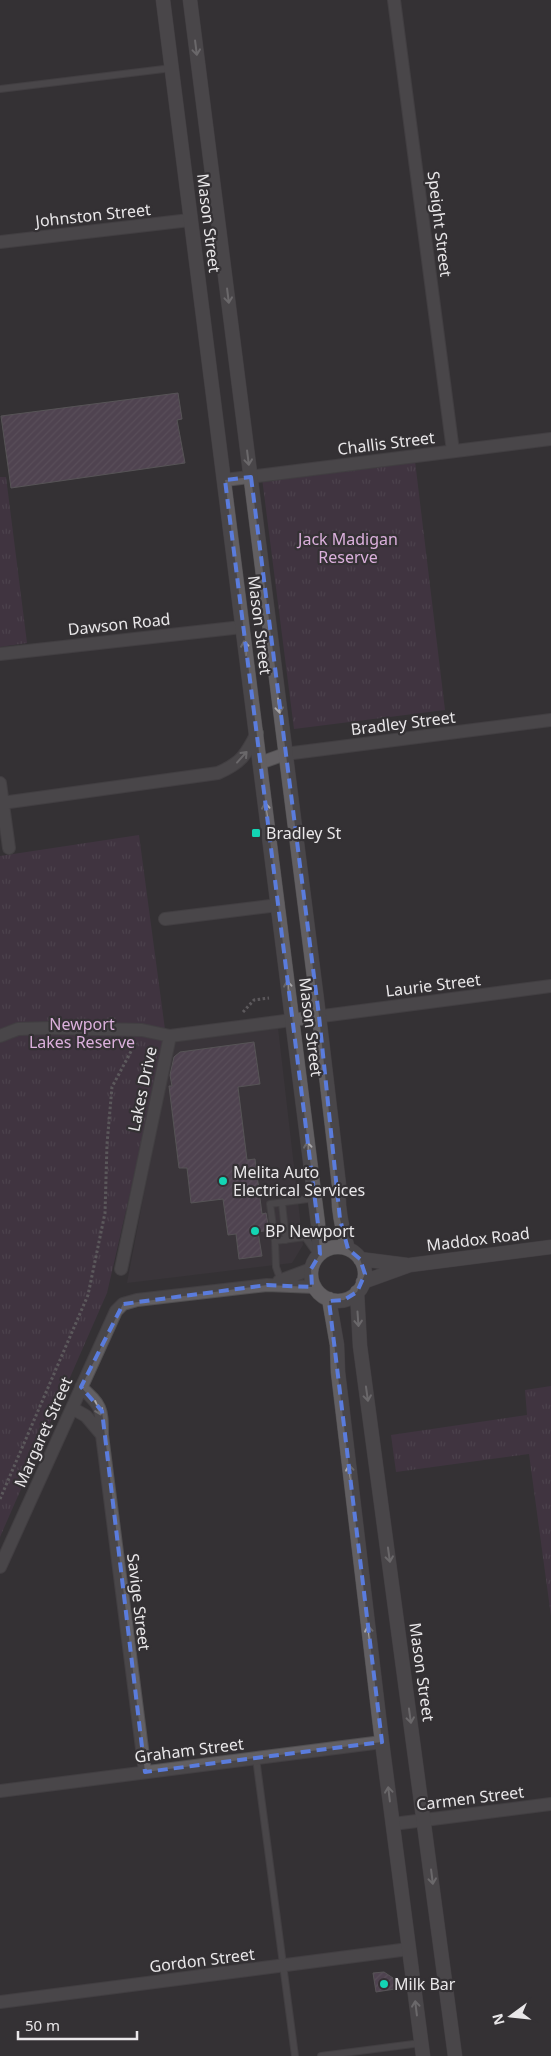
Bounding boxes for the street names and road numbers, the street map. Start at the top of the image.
street label: Speight Street [423,170,457,278]
street label: Mason Street [192,172,226,274]
street label: Johnston Street [32,198,152,232]
street label: Challis Street [336,426,436,460]
street label: Mason Street [243,574,277,676]
street label: Dawson Road [67,608,171,640]
street label: Bradley Street [349,706,457,740]
street label: Laurie Street [384,968,482,1002]
street label: Mason Street [294,976,328,1078]
street label: Lakes Drive [122,1044,162,1134]
street label: Maddox Road [425,1222,531,1256]
street label: Margaret Street [9,1373,77,1491]
street label: Savige Street [122,1552,156,1652]
street label: Mason Street [404,1621,440,1723]
street label: Graham Street [133,1732,245,1768]
street label: Carmen Street [415,1780,525,1816]
street label: Gordon Street [148,1943,256,1977]

